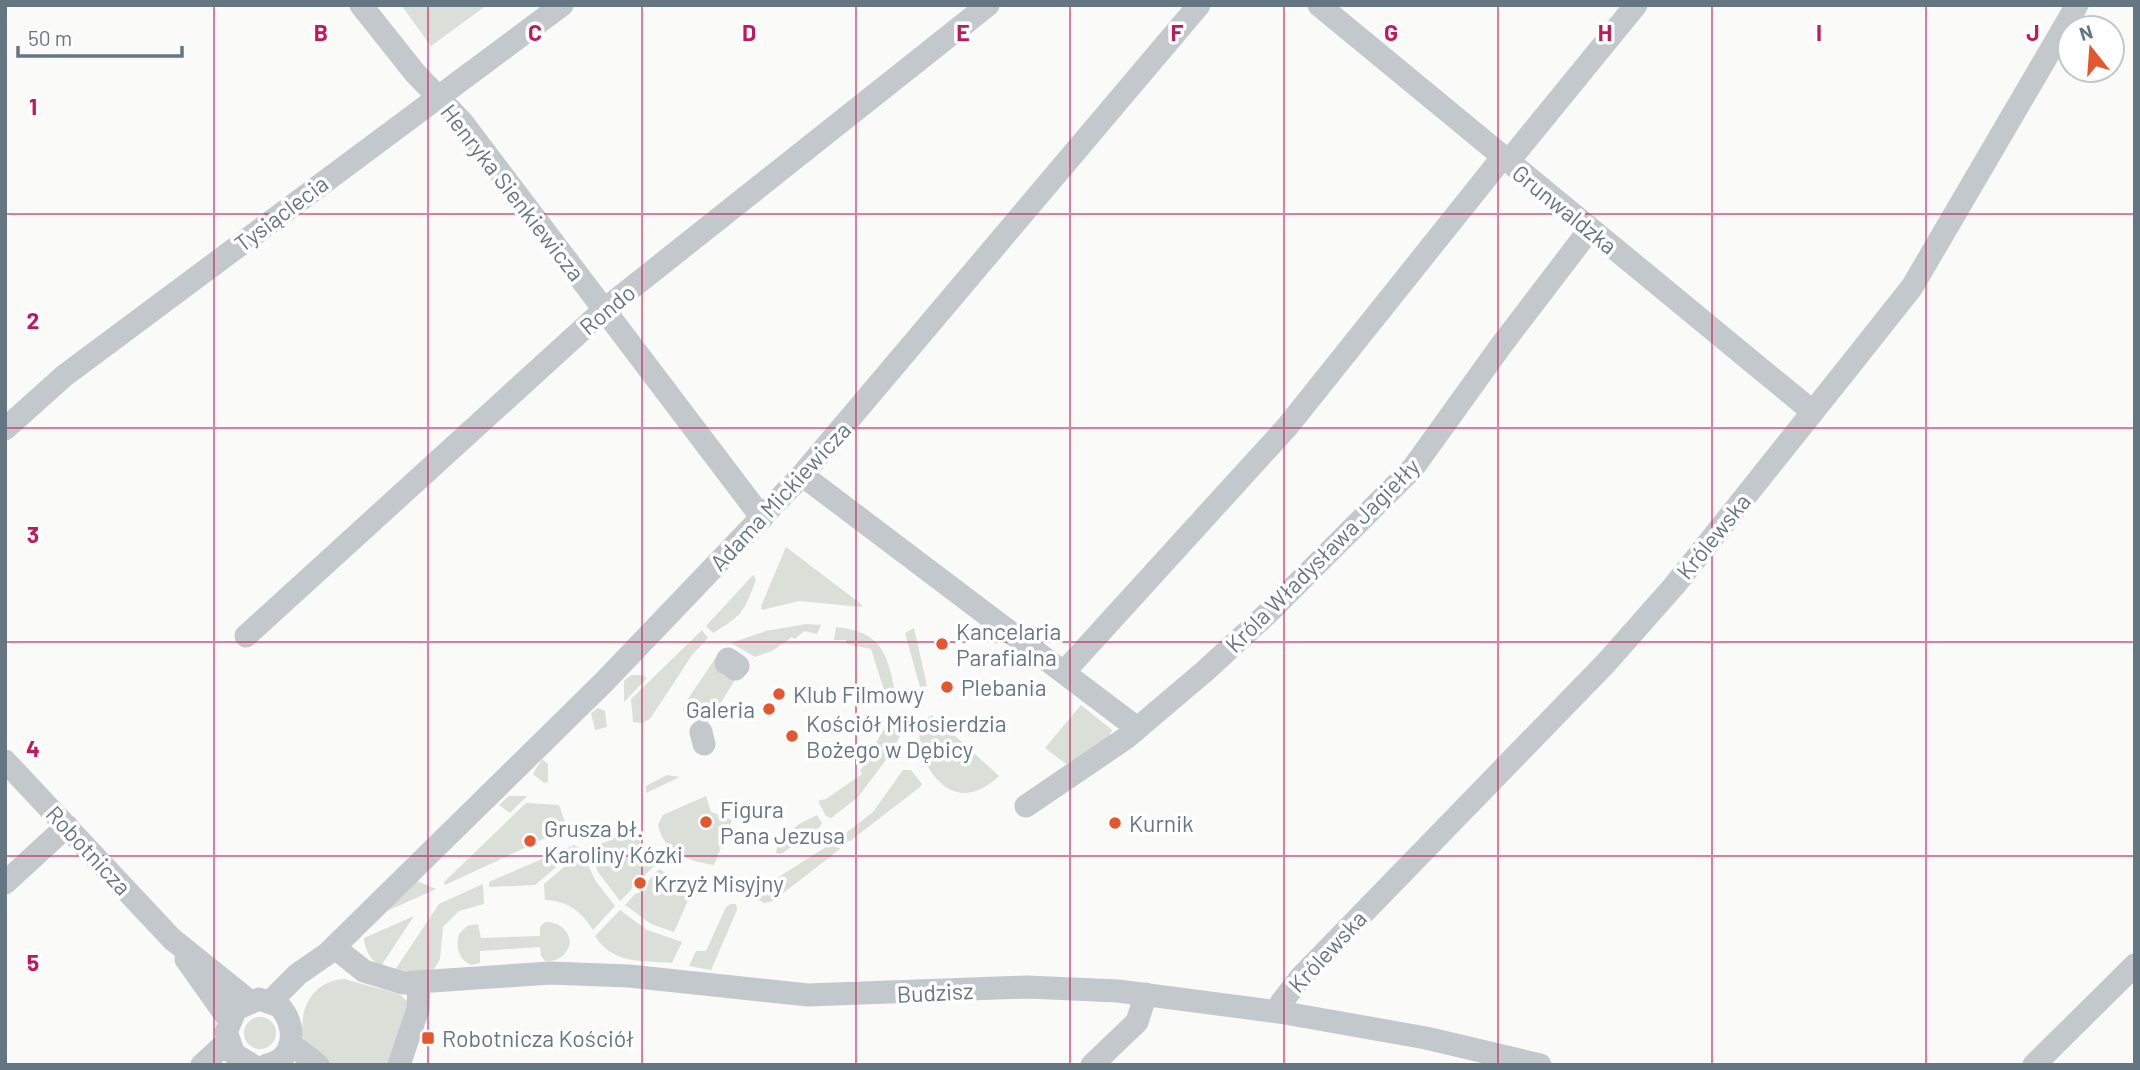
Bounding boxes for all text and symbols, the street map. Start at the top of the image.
scale bar [18,14,182,58]
north arrow [2056,14,2126,84]
text: B [314,18,328,46]
text: C [528,18,542,46]
text: D [742,18,756,46]
text: E [956,18,970,46]
text: F [1171,18,1184,46]
text: G [1384,18,1398,46]
text: H [1598,18,1612,46]
text: I [1816,18,1822,46]
text: J [2026,18,2040,46]
text: N [2076,19,2095,45]
text: 50 m [28,25,72,50]
text: 1 [29,92,37,120]
street label: Henryka Sienkiewicza [435,98,591,286]
street label: Grunwaldzka [1507,158,1623,260]
street label: Tysiąclecia [229,169,333,257]
street label: Rondo [574,278,640,340]
text: 2 [27,306,39,334]
street label: Adama Mickiewicza [704,416,856,576]
street label: Króla Władysława Jagiełły [1219,452,1425,658]
street label: Królewska [1670,488,1756,584]
text: 3 [27,520,39,548]
place label: Kancelaria Parafialna [956,617,1061,671]
marker: Kancelaria Parafialna [934,636,950,652]
place label: Plebania [961,673,1047,701]
marker: Plebania [939,679,955,695]
place label: Klub Filmowy [793,680,925,708]
marker: Klub Filmowy [771,686,787,702]
place label: Galeria [686,695,755,723]
marker: Galeria [761,701,777,717]
place label: Kościół Miłosierdzia Bożego w Dębicy [806,709,1007,763]
marker: Kościół Miłosierdzia Bożego w Dębicy [784,728,800,744]
text: 4 [26,734,40,762]
place label: Figura Pana Jezusa [720,795,845,849]
street label: Robotnicza [41,799,137,901]
place label: Kurnik [1129,809,1194,837]
place label: Grusza bł. Karoliny Kózki [544,814,683,868]
marker: Figura Pana Jezusa [698,814,714,830]
marker: Kurnik [1107,815,1123,831]
marker: Grusza bł. Karoliny Kózki [522,833,538,849]
place label: Krzyż Misyjny [654,869,784,897]
marker: Krzyż Misyjny [632,875,648,891]
street label: Królewska [1282,904,1372,998]
text: 5 [27,948,39,976]
street label: Budzisz [896,976,974,1008]
place label: Robotnicza Kościół [442,1024,634,1052]
marker: Robotnicza Kościół [420,1030,436,1046]

